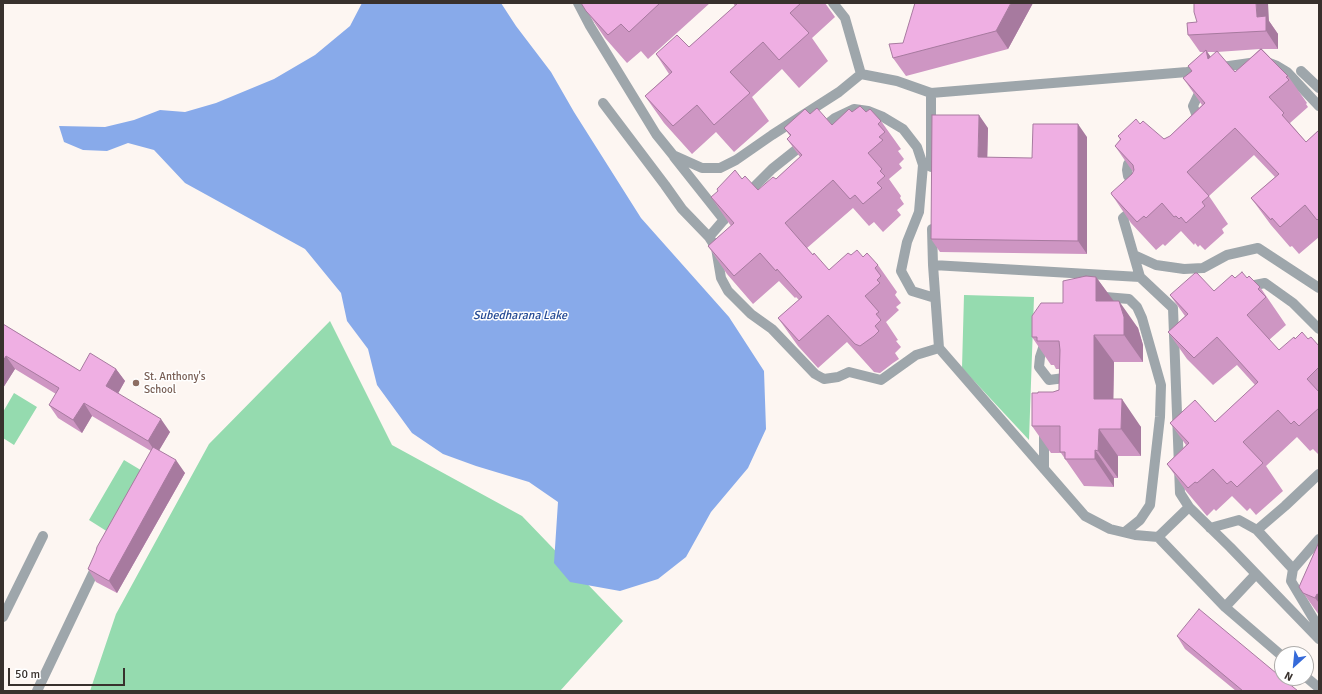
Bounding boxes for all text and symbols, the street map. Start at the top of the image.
water label: Subedharana Lake [473,309,567,323]
place label: St. Anthony's School [144,370,206,396]
marker: St. Anthony's School [131,378,141,388]
north arrow [1274,646,1314,686]
scale bar [10,660,127,686]
text: 50 m [15,667,40,682]
text: N [1282,669,1295,684]

